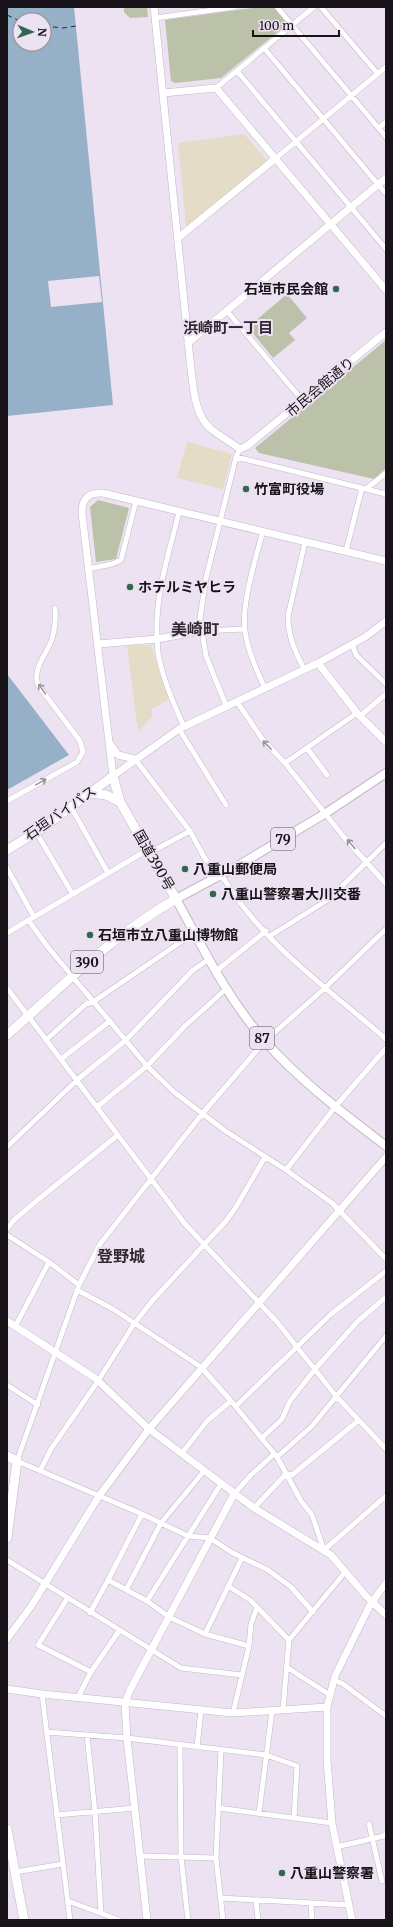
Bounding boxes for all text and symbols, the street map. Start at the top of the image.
north arrow [12,12,52,52]
scale bar [253,12,339,38]
text: 100 m [259,18,294,33]
text: N [35,28,49,37]
place label: 石垣市民会館 [244,280,328,298]
marker: 石垣市民会館 [331,284,341,294]
district label: 浜崎町一丁目 [183,318,273,337]
street label: 市民会館通り [282,353,358,421]
place label: 竹富町役場 [254,480,324,498]
marker: 竹富町役場 [241,484,251,494]
place label: ホテルミヤヒラ [138,578,236,596]
marker: ホテルミヤヒラ [125,582,135,592]
district label: 美崎町 [171,619,219,639]
one-way arrow [37,683,46,694]
one-way arrow [263,740,272,750]
one-way arrow [35,778,47,786]
street label: 石垣バイパス [21,782,99,844]
street label: 国道390号 [129,826,179,894]
road number: 79 [271,828,295,850]
one-way arrow [347,840,356,850]
place label: 八重山郵便局 [193,860,277,878]
marker: 八重山郵便局 [180,864,190,874]
place label: 八重山警察署大川交番 [221,885,361,903]
marker: 八重山警察署大川交番 [208,889,218,899]
place label: 石垣市立八重山博物館 [98,926,238,944]
marker: 石垣市立八重山博物館 [85,930,95,940]
road number: 390 [71,951,103,973]
road number: 87 [250,1027,274,1049]
district label: 登野城 [97,1246,145,1266]
place label: 八重山警察署 [290,1864,374,1882]
marker: 八重山警察署 [277,1868,287,1878]

